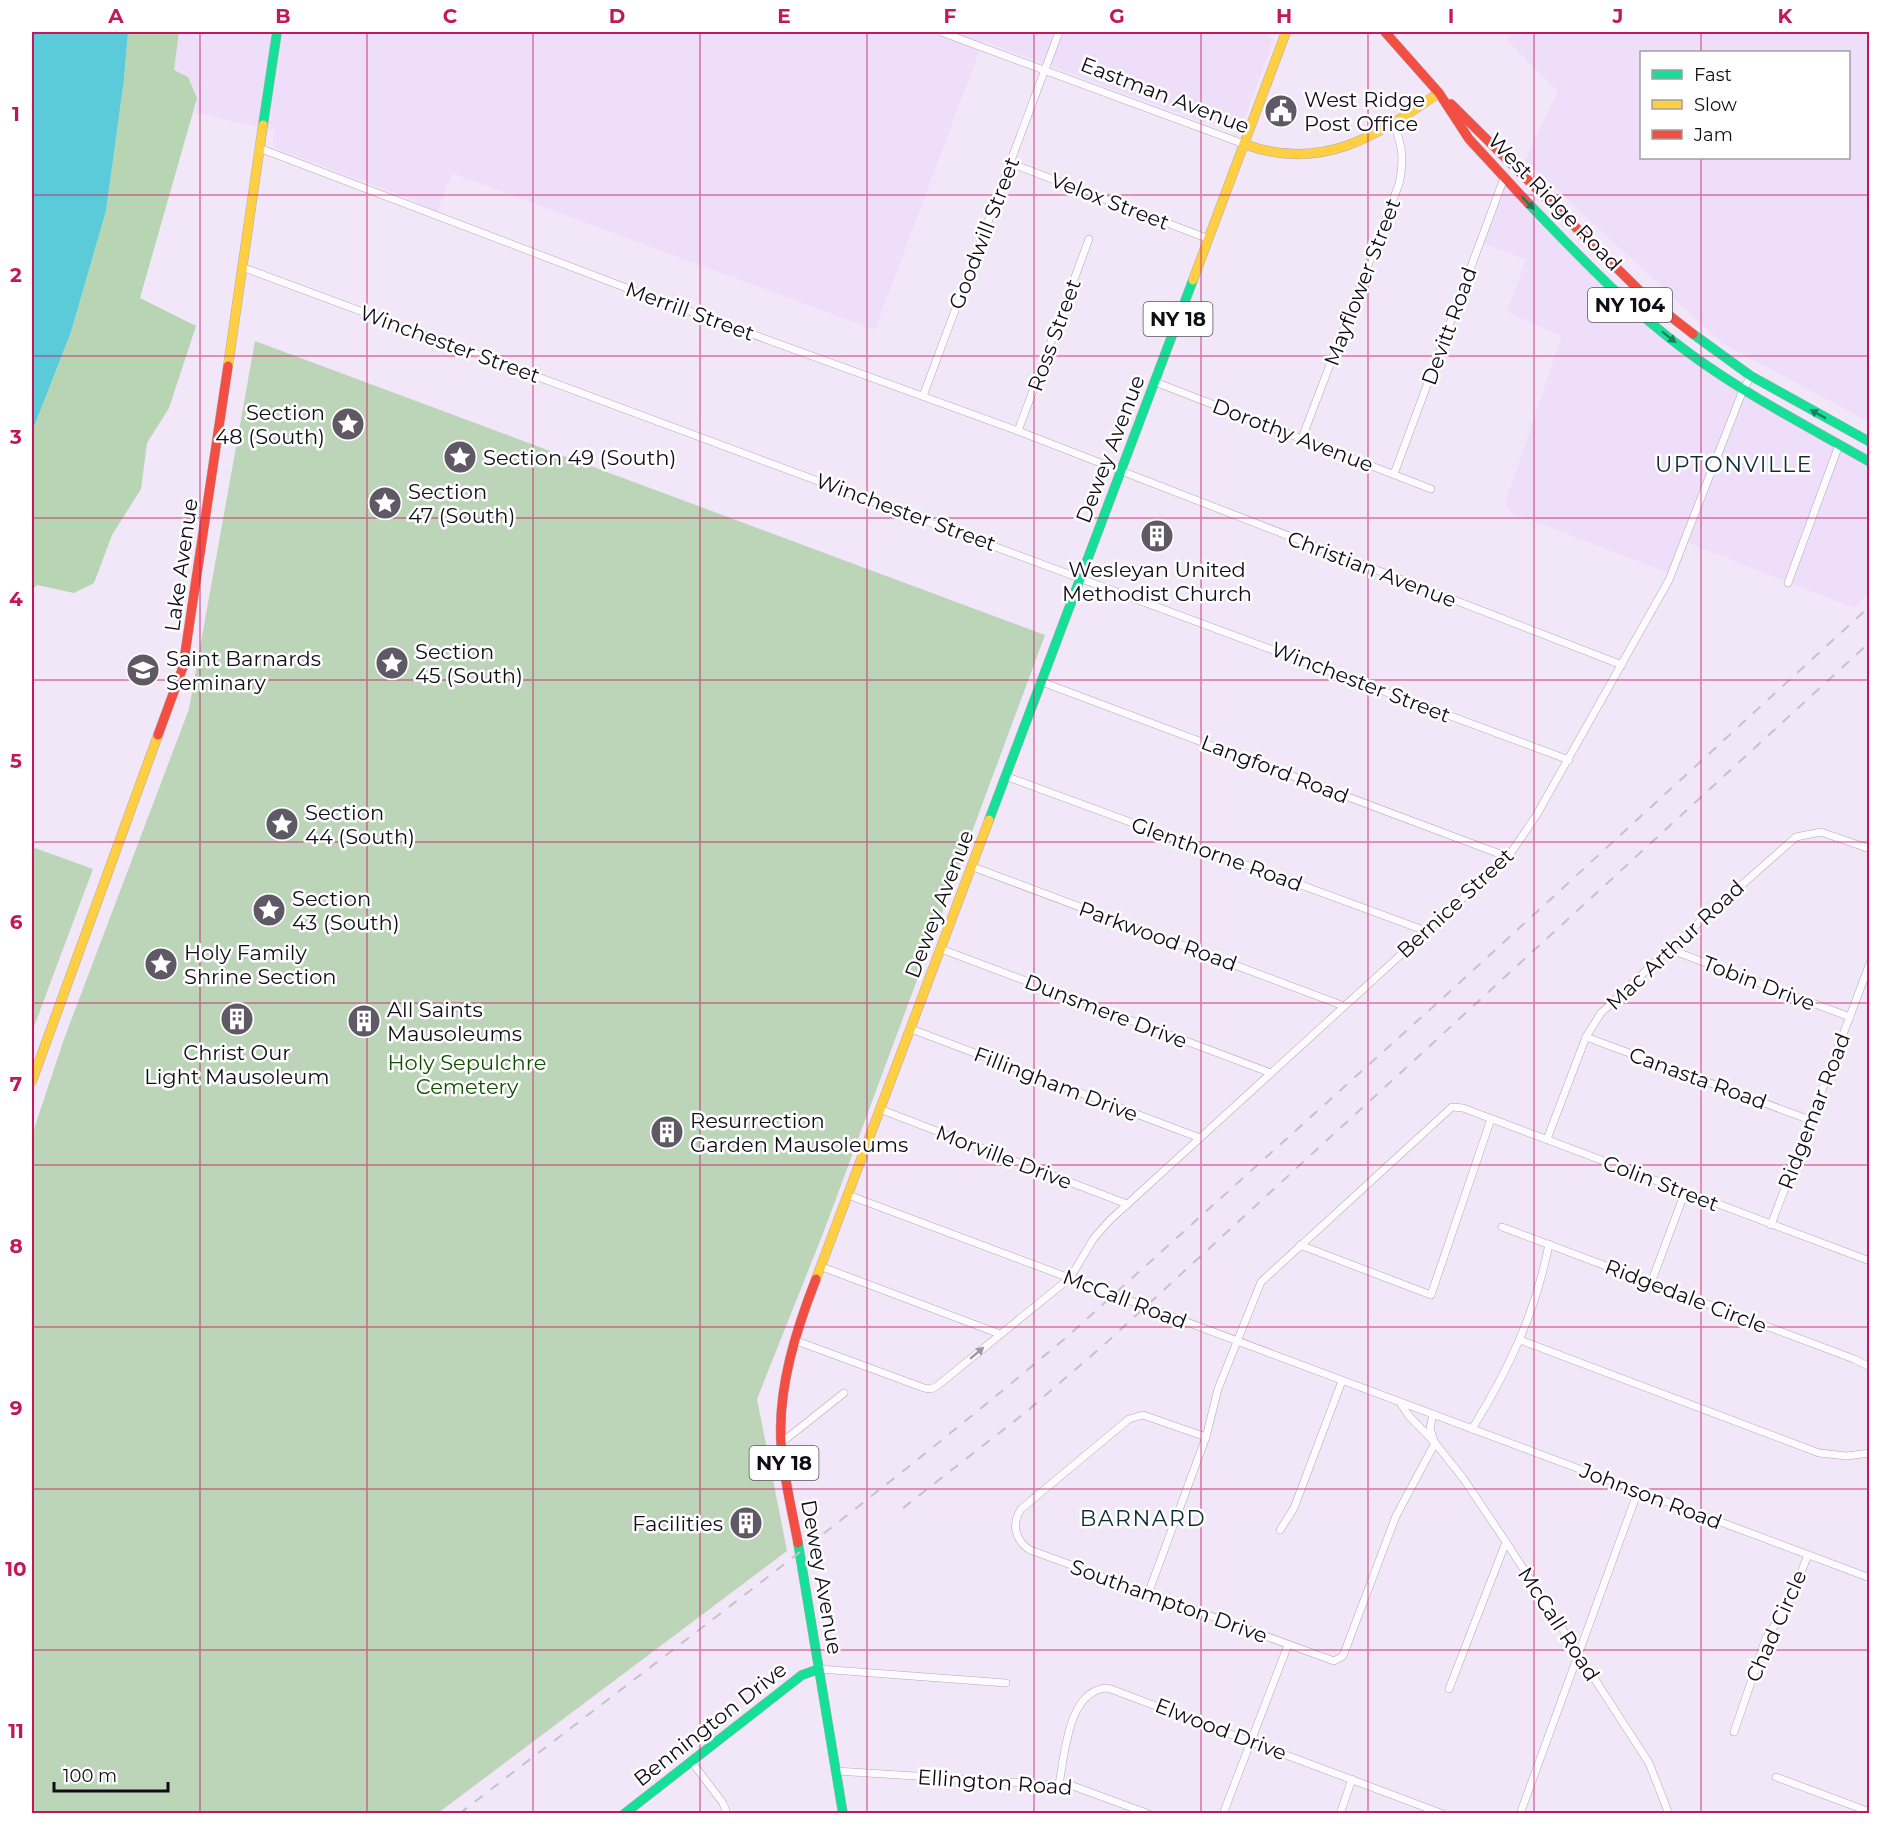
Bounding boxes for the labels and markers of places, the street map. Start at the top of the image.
place label: West Ridge Post Office [1304,87,1425,136]
public building icon: West Ridge Post Office [1263,93,1299,129]
place label: Section 48 (South) [215,400,325,449]
place icon: Section 48 (South) [330,406,366,442]
place icon: Section 49 (South) [442,439,478,475]
place label: Section 49 (South) [483,445,676,470]
place label: Section 47 (South) [408,479,515,528]
place icon: Section 47 (South) [367,485,403,521]
building icon: Wesleyan United Methodist Church [1139,518,1175,554]
place label: Wesleyan United Methodist Church [1062,557,1252,606]
place label: Section 45 (South) [415,639,523,688]
place icon: Section 45 (South) [374,645,410,681]
place label: Saint Barnards Seminary [166,646,321,695]
school or university icon: Saint Barnards Seminary [125,652,161,688]
place label: Section 44 (South) [305,800,415,849]
place icon: Section 44 (South) [264,806,300,842]
place label: Section 43 (South) [292,886,400,935]
place icon: Section 43 (South) [251,892,287,928]
place label: Holy Family Shrine Section [184,940,337,989]
place icon: Holy Family Shrine Section [143,946,179,982]
place label: All Saints Mausoleums [387,997,522,1046]
building icon: Christ Our Light Mausoleum [219,1001,255,1037]
building icon: All Saints Mausoleums [346,1003,382,1039]
place label: Christ Our Light Mausoleum [144,1040,330,1089]
place label: Resurrection Garden Mausoleums [690,1108,908,1157]
building icon: Resurrection Garden Mausoleums [649,1114,685,1150]
building icon: Facilities [728,1505,764,1541]
place label: Facilities [632,1511,723,1536]

